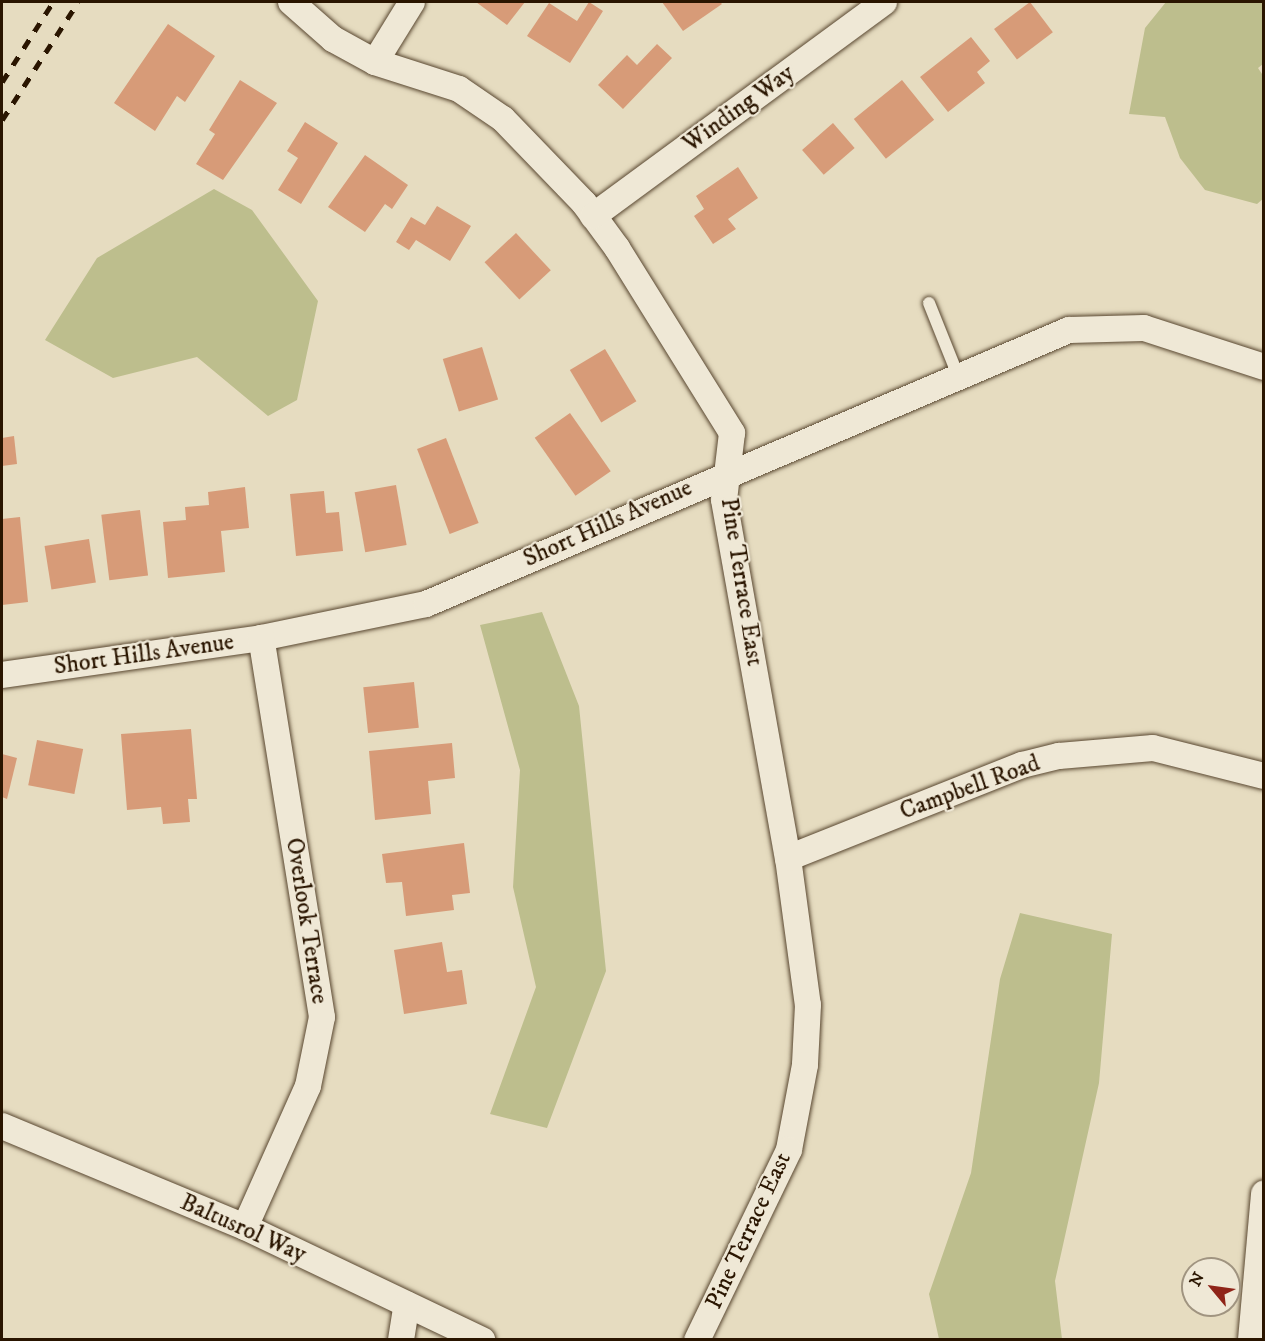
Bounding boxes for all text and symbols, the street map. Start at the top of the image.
street label: Winding Way [678,59,800,159]
street label: Short Hills Avenue [519,474,697,574]
street label: Pine Terrace East [714,496,768,668]
street label: Short Hills Avenue [52,628,236,682]
street label: Campbell Road [896,749,1044,827]
street label: Overlook Terrace [279,836,333,1006]
street label: Pine Terrace East [700,1148,798,1314]
street label: Baltusrol Way [176,1188,310,1270]
north arrow [1181,1257,1241,1317]
text: N [1185,1269,1209,1290]

